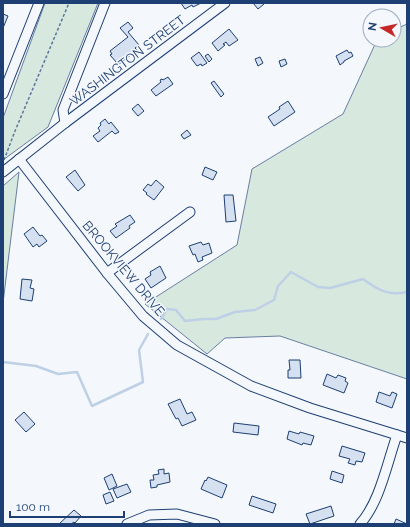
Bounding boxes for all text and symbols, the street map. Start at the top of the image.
north arrow [362,8,402,48]
street label: WASHINGTON STREET [67,12,188,109]
text: N [366,21,380,32]
street label: BROOKVIEW DRIVE [80,218,168,319]
scale bar [10,493,124,519]
text: 100 m [16,500,50,514]

